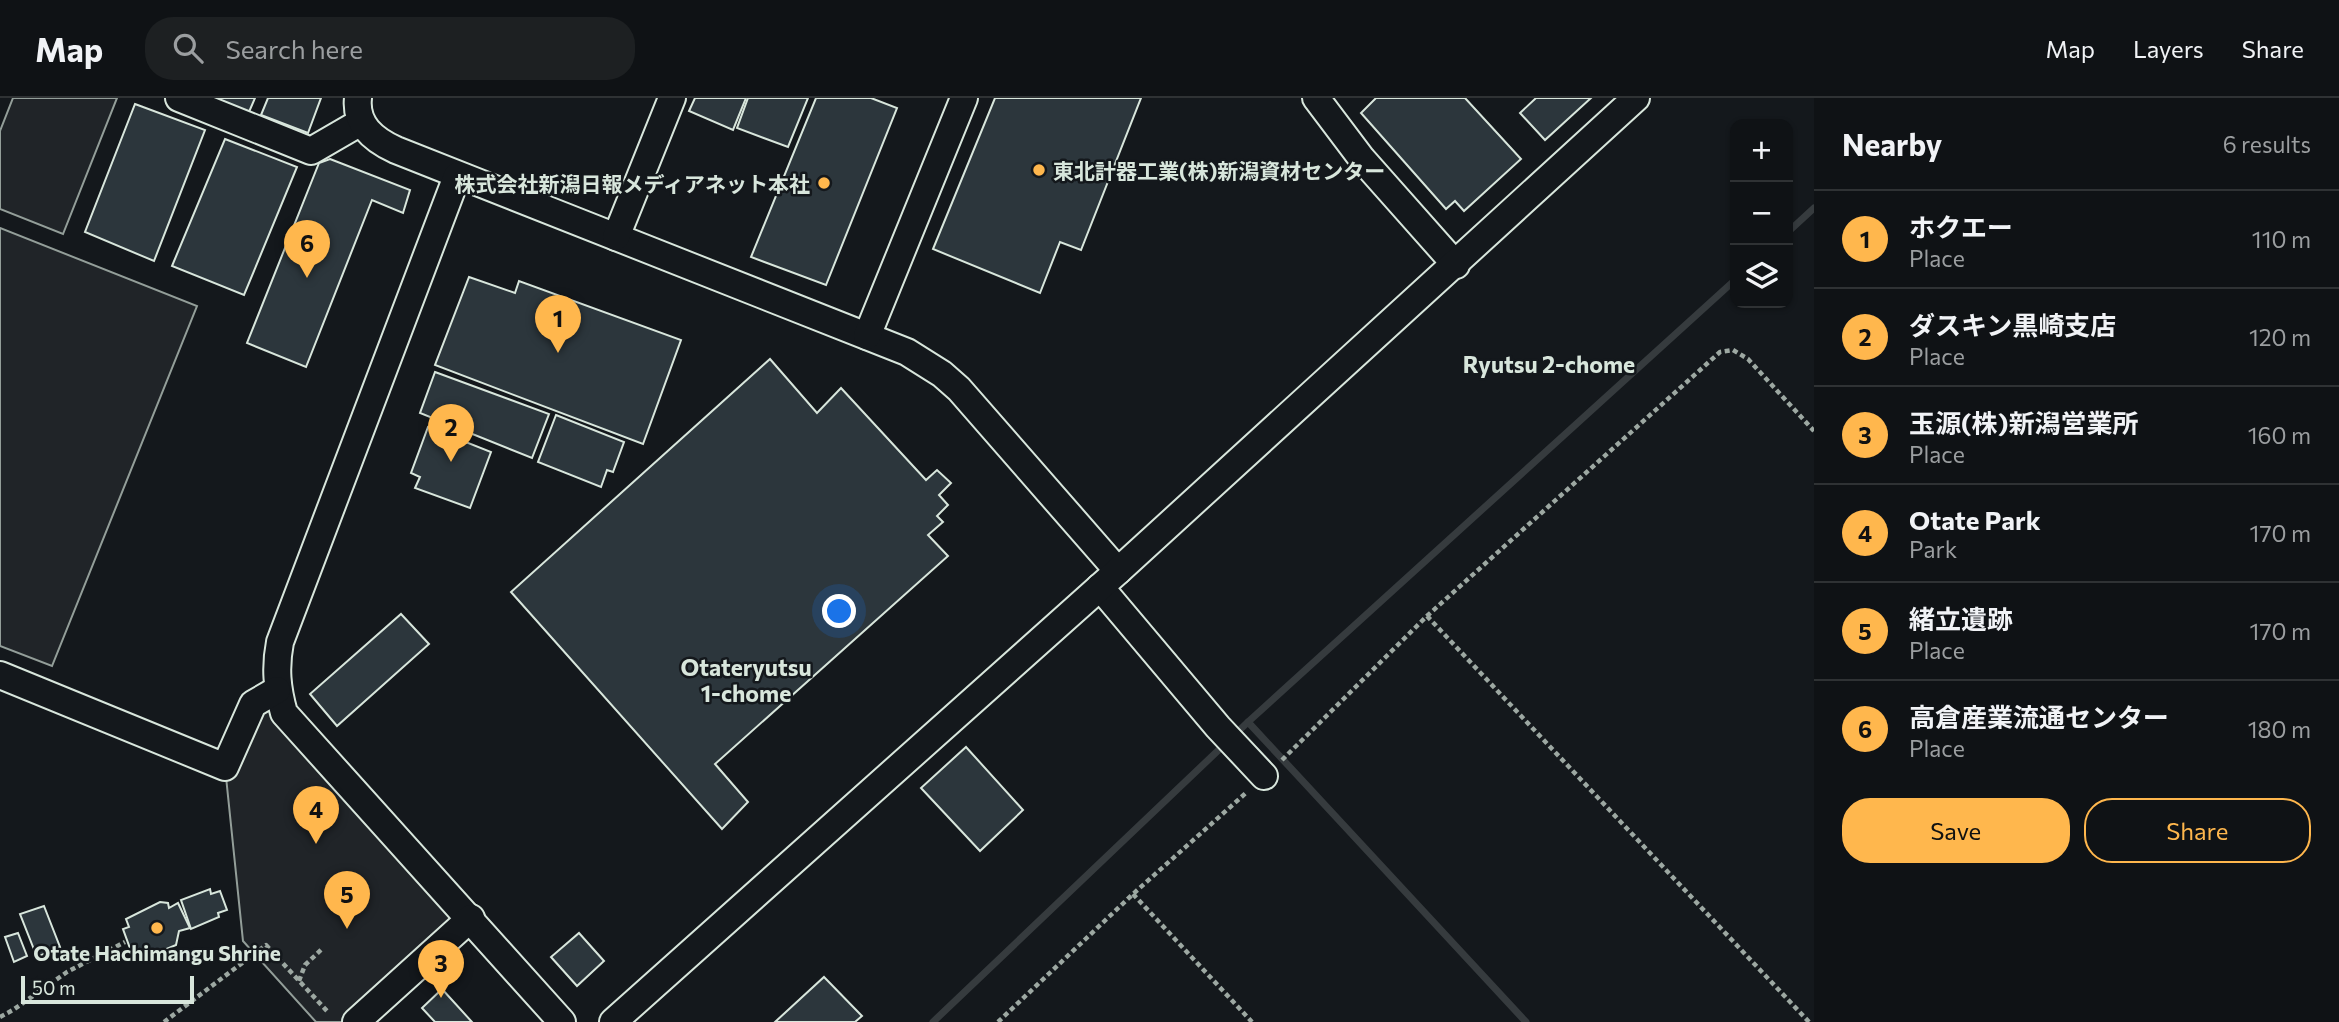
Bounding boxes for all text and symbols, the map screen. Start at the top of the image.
search box [145,17,635,80]
text: Map [35,28,103,69]
icon: search [169,29,207,67]
text: Search here [225,33,363,64]
text: Map [2046,34,2095,63]
text: Layers [2133,34,2204,63]
text: Share [2242,34,2304,63]
map controls [1730,119,1793,308]
button: + [1730,119,1793,182]
text: Nearby [1842,125,1942,162]
text: 6 results [2223,130,2311,158]
place label: 東北計器工業(株)新潟資材センター [1053,158,1385,183]
marker: 東北計器工業(株)新潟資材センター [1031,162,1047,178]
place label: 株式会社新潟日報メディアネット本社 [454,171,810,196]
marker: 株式会社新潟日報メディアネット本社 [816,175,832,191]
button: − [1730,182,1793,245]
text: ホクエー [1909,211,2013,242]
pin: 6 [284,220,330,278]
text: 1 [1860,225,1870,253]
text: 110 m [2252,225,2311,253]
text: Place [1909,244,1965,272]
button: layers [1730,245,1793,308]
pin: 1 [535,295,581,353]
text: ダスキン黒崎支店 [1909,309,2116,340]
text: 2 [1858,323,1872,351]
text: 120 m [2249,323,2311,351]
text: Place [1909,342,1965,370]
district label: Ryutsu 2-chome [1463,350,1635,378]
pin: 2 [428,404,474,462]
text: 玉源(株)新潟営業所 [1909,407,2138,438]
text: 3 [1858,421,1872,449]
text: 160 m [2248,421,2311,449]
text: Place [1909,440,1965,468]
text: Otate Park [1909,504,2041,535]
text: 4 [1858,519,1872,547]
text: 170 m [2250,519,2311,547]
text: Park [1909,535,1957,563]
your location [822,594,856,628]
text: 緒立遺跡 [1909,603,2013,634]
text: 5 [1858,617,1872,645]
text: 170 m [2250,617,2311,645]
text: Place [1909,636,1965,664]
district label: Otateryutsu 1-chome [680,653,812,707]
text: 高倉産業流通センター [1909,701,2169,732]
text: 6 [1858,715,1872,743]
text: 180 m [2248,715,2311,743]
text: Place [1909,734,1965,762]
pin: 4 [293,786,339,844]
button: Save [1842,798,2070,863]
button: Share [2084,798,2311,863]
pin: 5 [324,871,370,929]
marker: Otate Hachimangu Shrine [149,920,165,936]
place label: Otate Hachimangu Shrine [33,940,281,965]
pin: 3 [418,940,464,998]
scale bar [21,973,194,1005]
text: 50 m [32,976,76,999]

